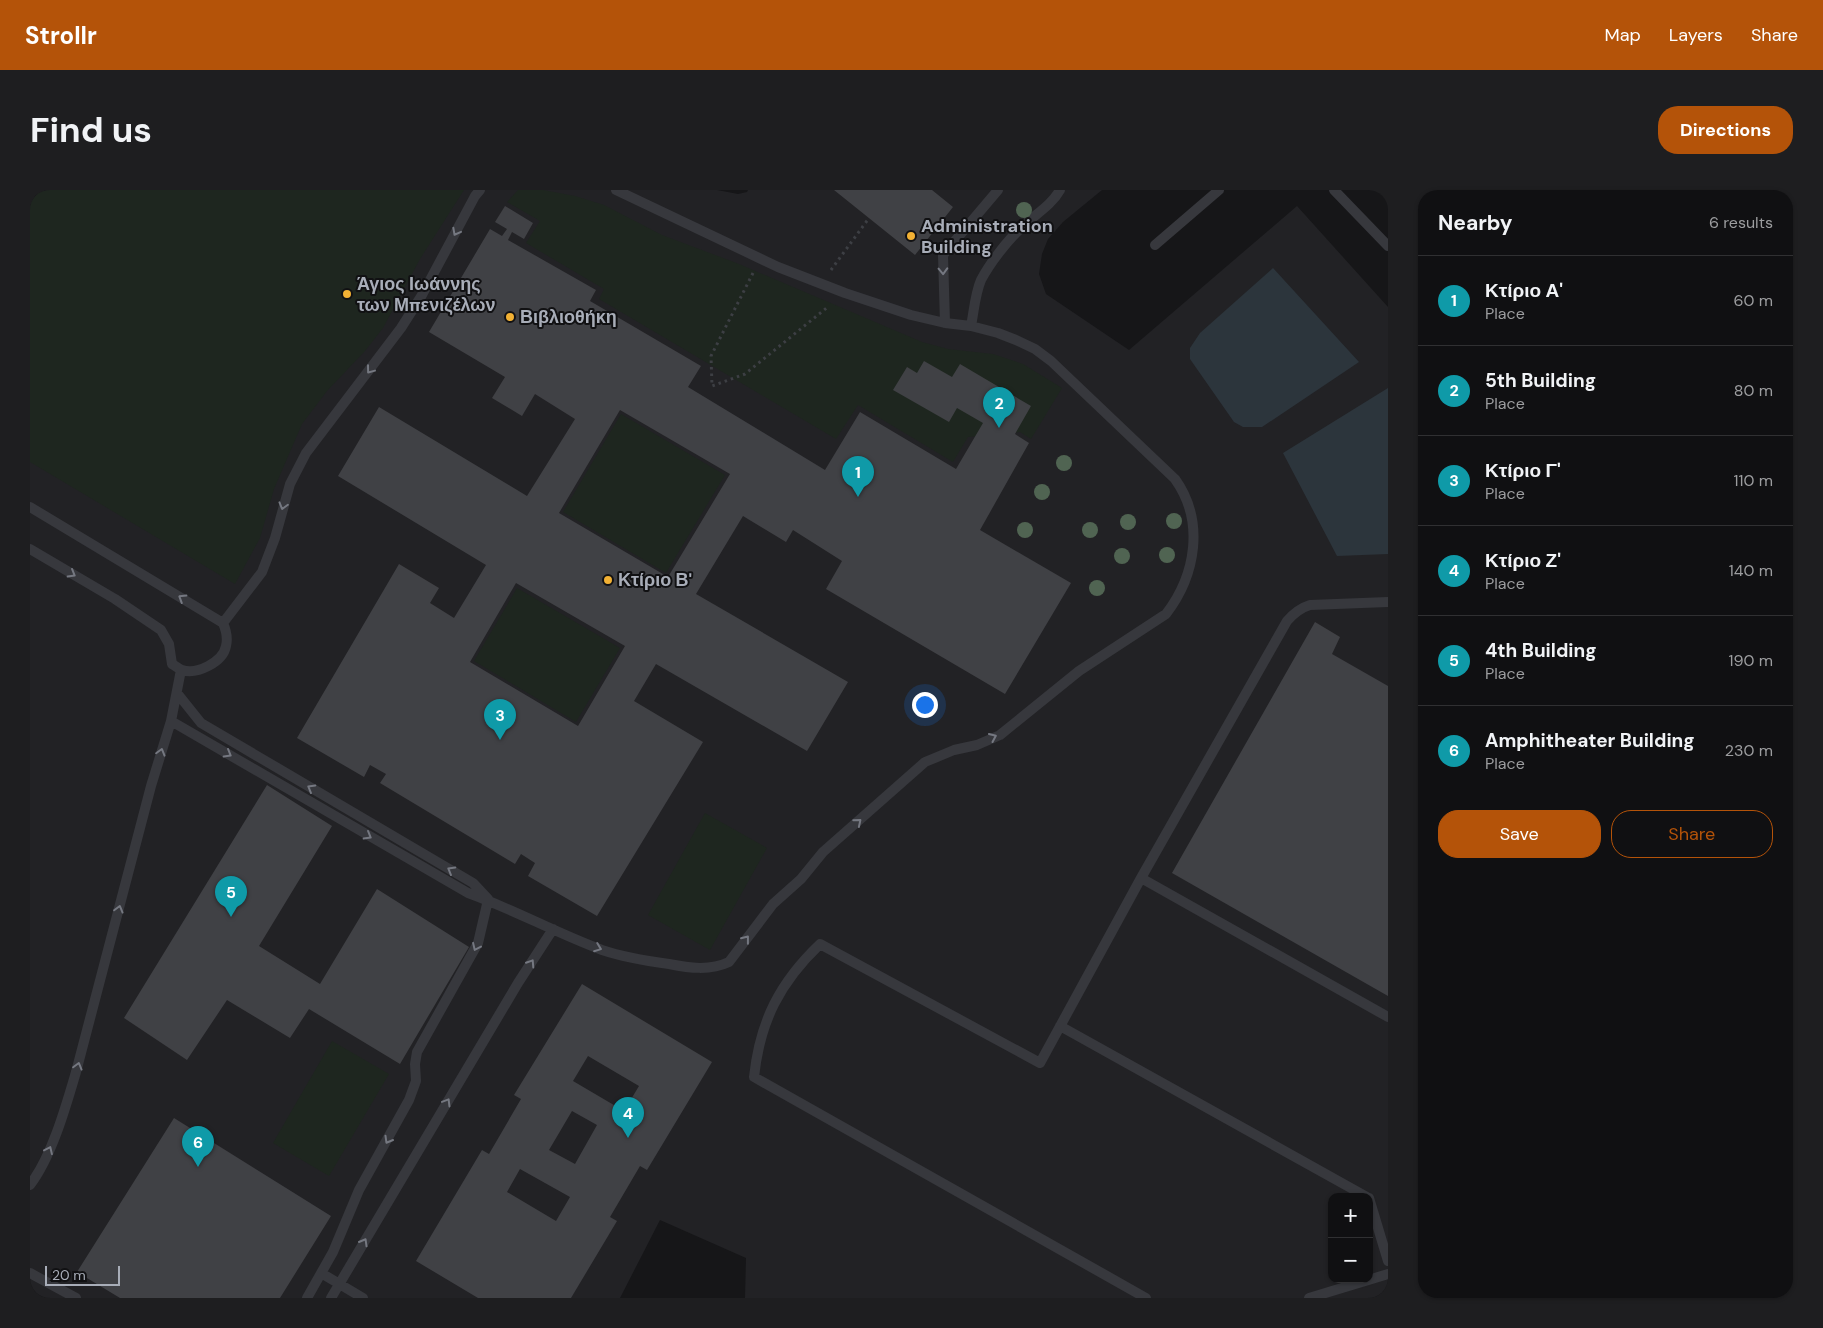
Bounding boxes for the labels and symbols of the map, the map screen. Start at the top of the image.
place label: Administration Building [921,214,1053,259]
one-way arrow [452,227,462,236]
marker: Administration Building [905,230,917,242]
one-way arrow [938,268,948,275]
place label: Άγιος Ιωάννης των Μπενιζέλων [357,272,496,317]
marker: Άγιος Ιωάννης των Μπενιζέλων [341,288,353,300]
place label: Βιβλιοθήκη [520,305,617,329]
marker: Βιβλιοθήκη [504,311,516,323]
one-way arrow [367,364,375,373]
pin: 2 [983,387,1015,428]
pin: 1 [842,456,874,497]
one-way arrow [279,501,289,509]
one-way arrow [67,568,76,578]
place label: Κτίριο Β' [618,568,692,592]
marker: Κτίριο Β' [602,574,614,586]
one-way arrow [178,594,187,604]
your location [912,692,938,718]
pin: 3 [484,699,516,740]
one-way arrow [988,733,997,744]
one-way arrow [222,748,231,758]
one-way arrow [156,749,166,757]
one-way arrow [307,784,316,794]
one-way arrow [853,819,862,828]
one-way arrow [363,829,372,839]
one-way arrow [447,866,456,876]
pin: 5 [215,876,247,917]
one-way arrow [113,905,124,913]
one-way arrow [740,935,749,945]
one-way arrow [471,942,482,951]
one-way arrow [594,942,602,952]
one-way arrow [525,960,534,969]
one-way arrow [72,1062,83,1071]
pin: 4 [612,1097,644,1138]
one-way arrow [440,1099,450,1108]
pin: 6 [182,1126,214,1167]
one-way arrow [384,1135,394,1144]
one-way arrow [42,1146,53,1155]
one-way arrow [358,1239,368,1248]
scale bar [45,1263,120,1286]

